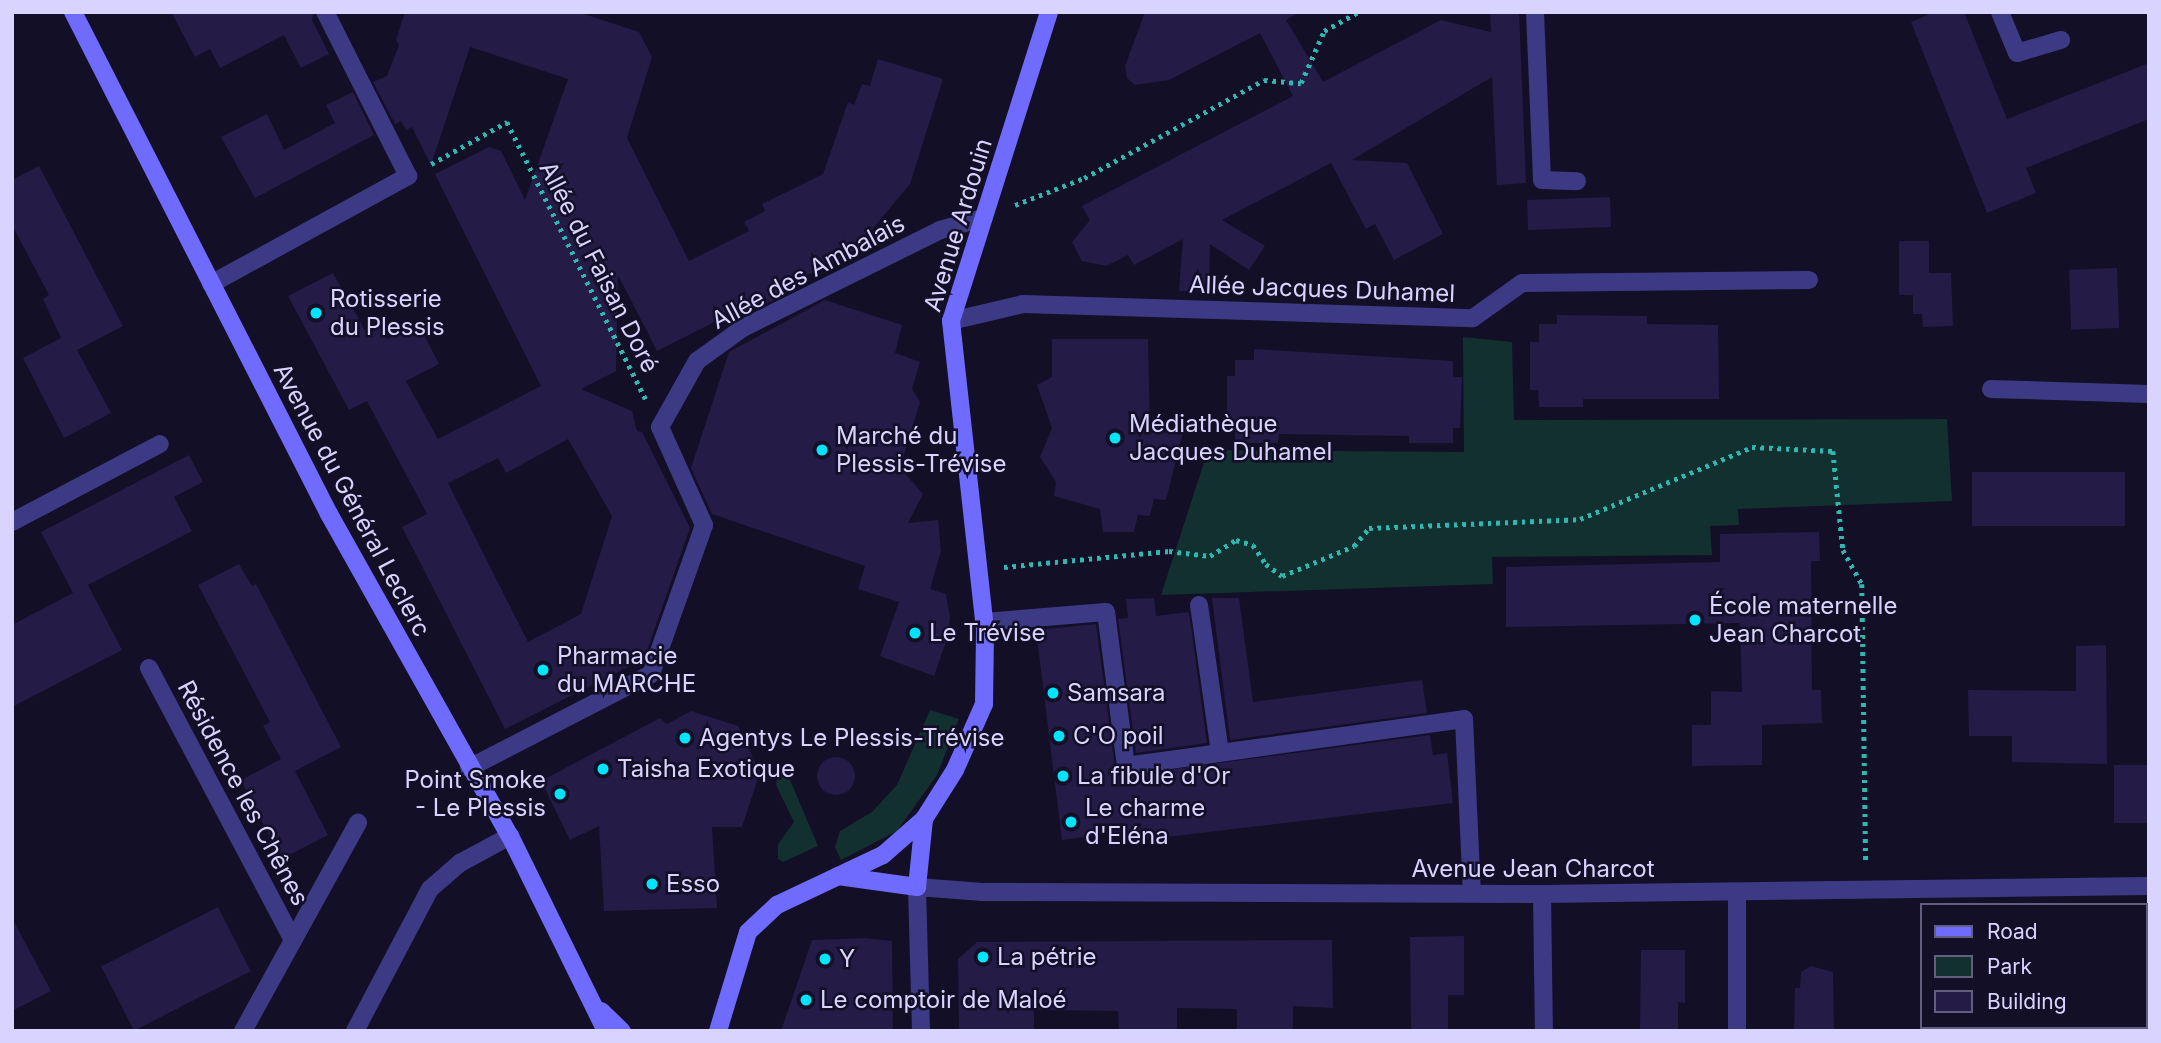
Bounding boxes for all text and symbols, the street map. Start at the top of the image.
street label: Avenue Ardouin [918,135,998,315]
street label: Allée du Faisan Doré [533,157,665,377]
street label: Allée des Ambalais [706,209,910,335]
street label: Allée Jacques Duhamel [1189,270,1455,308]
place label: Rotisserie du Plessis [330,285,445,341]
marker: Rotisserie du Plessis [308,305,324,321]
street label: Avenue du Général Leclerc [268,358,436,642]
place label: Médiathèque Jacques Duhamel [1129,410,1332,466]
place label: Marché du Plessis-Trévise [836,422,1006,478]
marker: Médiathèque Jacques Duhamel [1107,430,1123,446]
marker: Marché du Plessis-Trévise [814,442,830,458]
place label: École maternelle Jean Charcot [1709,592,1897,648]
marker: École maternelle Jean Charcot [1687,612,1703,628]
place label: Le Trévise [929,619,1046,647]
marker: Le Trévise [907,625,923,641]
place label: Pharmacie du MARCHE [557,642,696,698]
marker: Pharmacie du MARCHE [535,662,551,678]
street label: Résidence les Chênes [171,676,315,910]
place label: Samsara [1067,679,1166,707]
marker: Samsara [1045,685,1061,701]
place label: C'O poil [1073,722,1164,750]
place label: Agentys Le Plessis-Trévise [699,724,1004,752]
marker: C'O poil [1051,728,1067,744]
marker: Agentys Le Plessis-Trévise [677,730,693,746]
place label: Taisha Exotique [617,755,795,783]
marker: Taisha Exotique [595,761,611,777]
place label: La fibule d'Or [1077,762,1230,790]
place label: Point Smoke - Le Plessis [404,766,546,822]
marker: La fibule d'Or [1055,768,1071,784]
marker: Point Smoke - Le Plessis [552,786,568,802]
place label: Le charme d'Eléna [1085,794,1205,850]
marker: Le charme d'Eléna [1063,814,1079,830]
street label: Avenue Jean Charcot [1411,855,1655,883]
place label: Esso [666,870,720,898]
marker: Esso [644,876,660,892]
legend [1920,903,2147,1029]
text: Road [1987,919,2038,944]
place label: La pétrie [997,943,1097,971]
place label: Y [839,945,855,973]
marker: La pétrie [975,949,991,965]
marker: Y [817,951,833,967]
text: Park [1987,954,2032,979]
place label: Le comptoir de Maloé [820,986,1067,1014]
text: Building [1987,989,2067,1014]
marker: Le comptoir de Maloé [798,992,814,1008]

